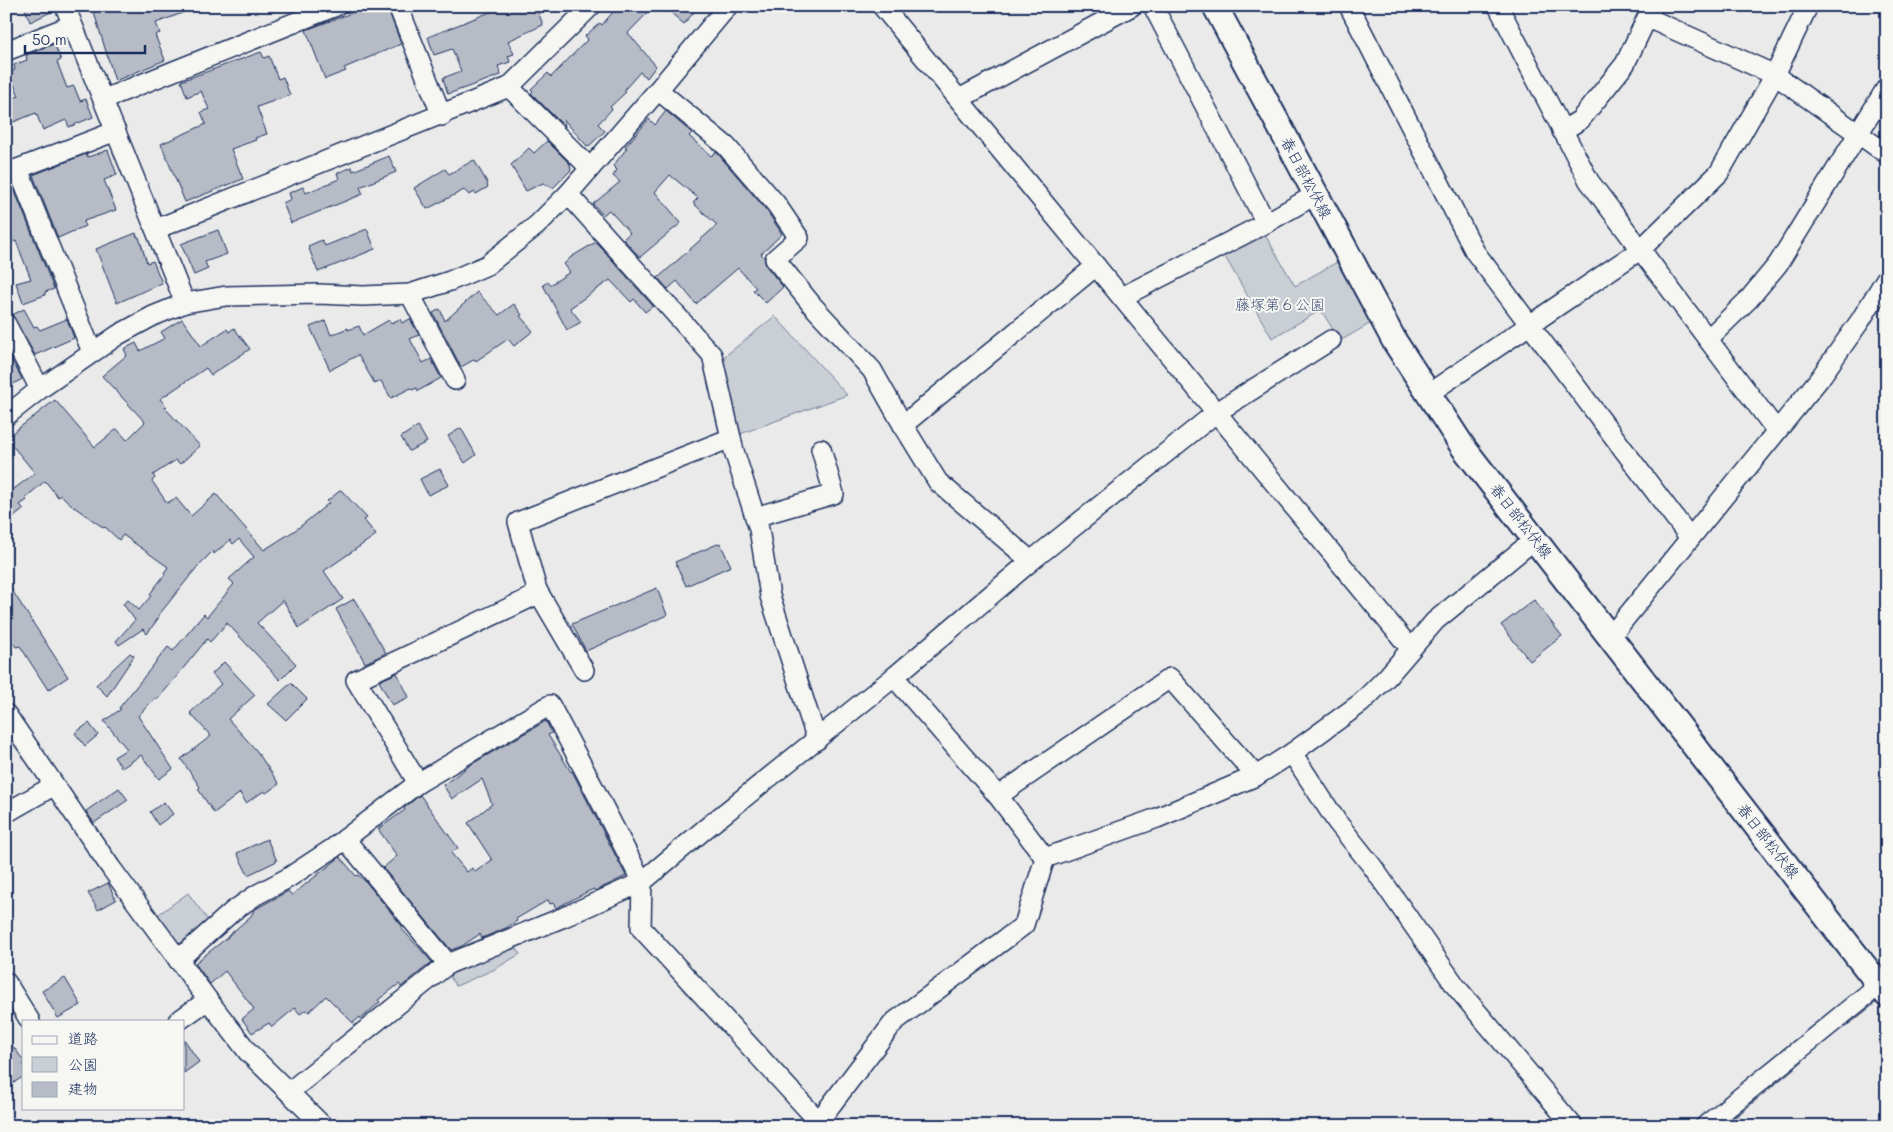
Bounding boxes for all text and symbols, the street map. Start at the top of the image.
scale bar [25,22,145,54]
text: 50 m [32,29,67,49]
street label: 春日部松伏線 [1277,133,1337,222]
park label: 藤塚第６公園 [1235,294,1325,314]
street label: 春日部松伏線 [1486,479,1557,562]
street label: 春日部松伏線 [1733,799,1804,882]
legend [22,1020,185,1110]
text: 道路 [68,1028,98,1048]
text: 公園 [68,1054,98,1074]
text: 建物 [68,1078,98,1098]

